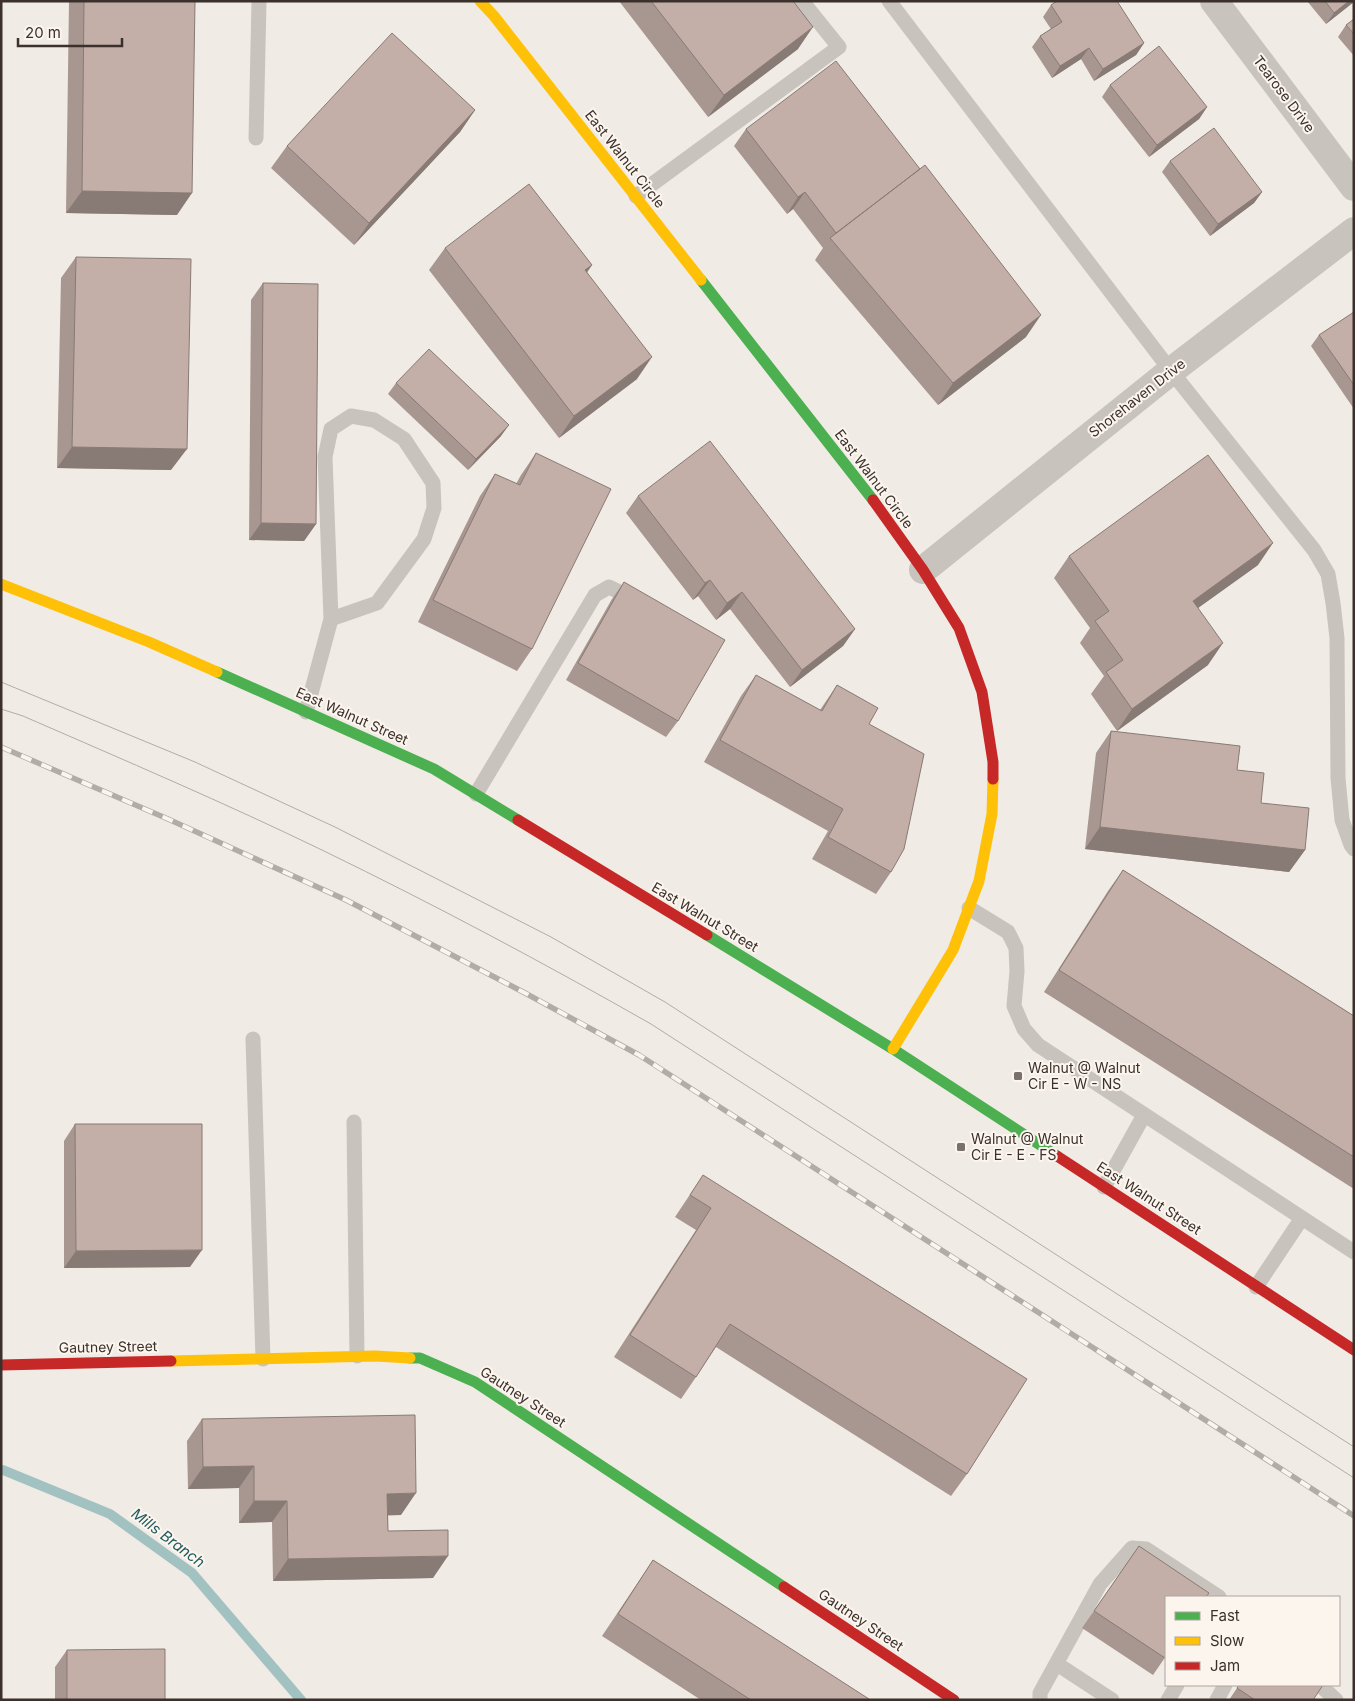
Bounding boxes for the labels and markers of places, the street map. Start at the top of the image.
place label: Walnut @ Walnut Cir E - W - NS [1028,1059,1141,1092]
marker: Walnut @ Walnut Cir E - W - NS [1012,1070,1024,1082]
place label: Walnut @ Walnut Cir E - E - FS [971,1130,1084,1163]
marker: Walnut @ Walnut Cir E - E - FS [955,1141,967,1153]

